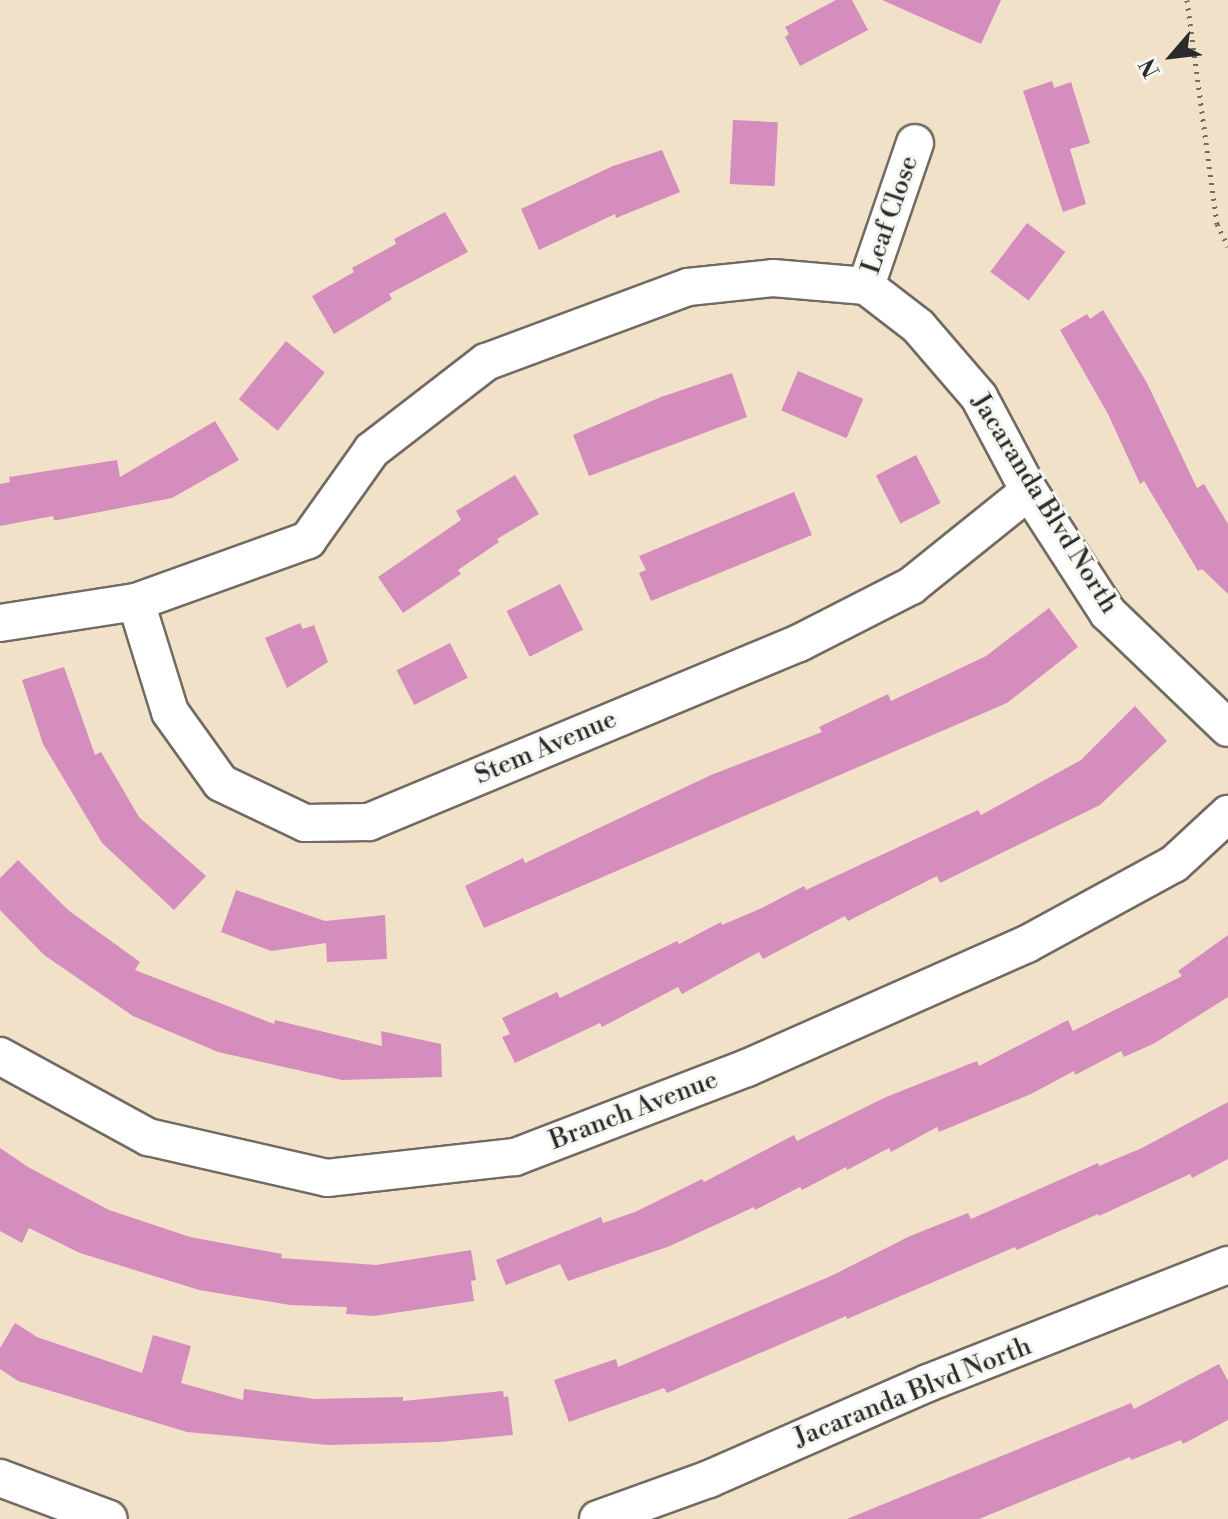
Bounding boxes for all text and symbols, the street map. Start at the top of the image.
north arrow [1132,16,1212,96]
text: N [1134,53,1166,82]
street label: Leaf Close [856,152,926,278]
street label: Jacaranda Blvd North [964,388,1124,620]
street label: Stem Avenue [470,704,622,792]
street label: Branch Avenue [546,1065,722,1157]
street label: Jacaranda Blvd North [790,1331,1036,1455]

